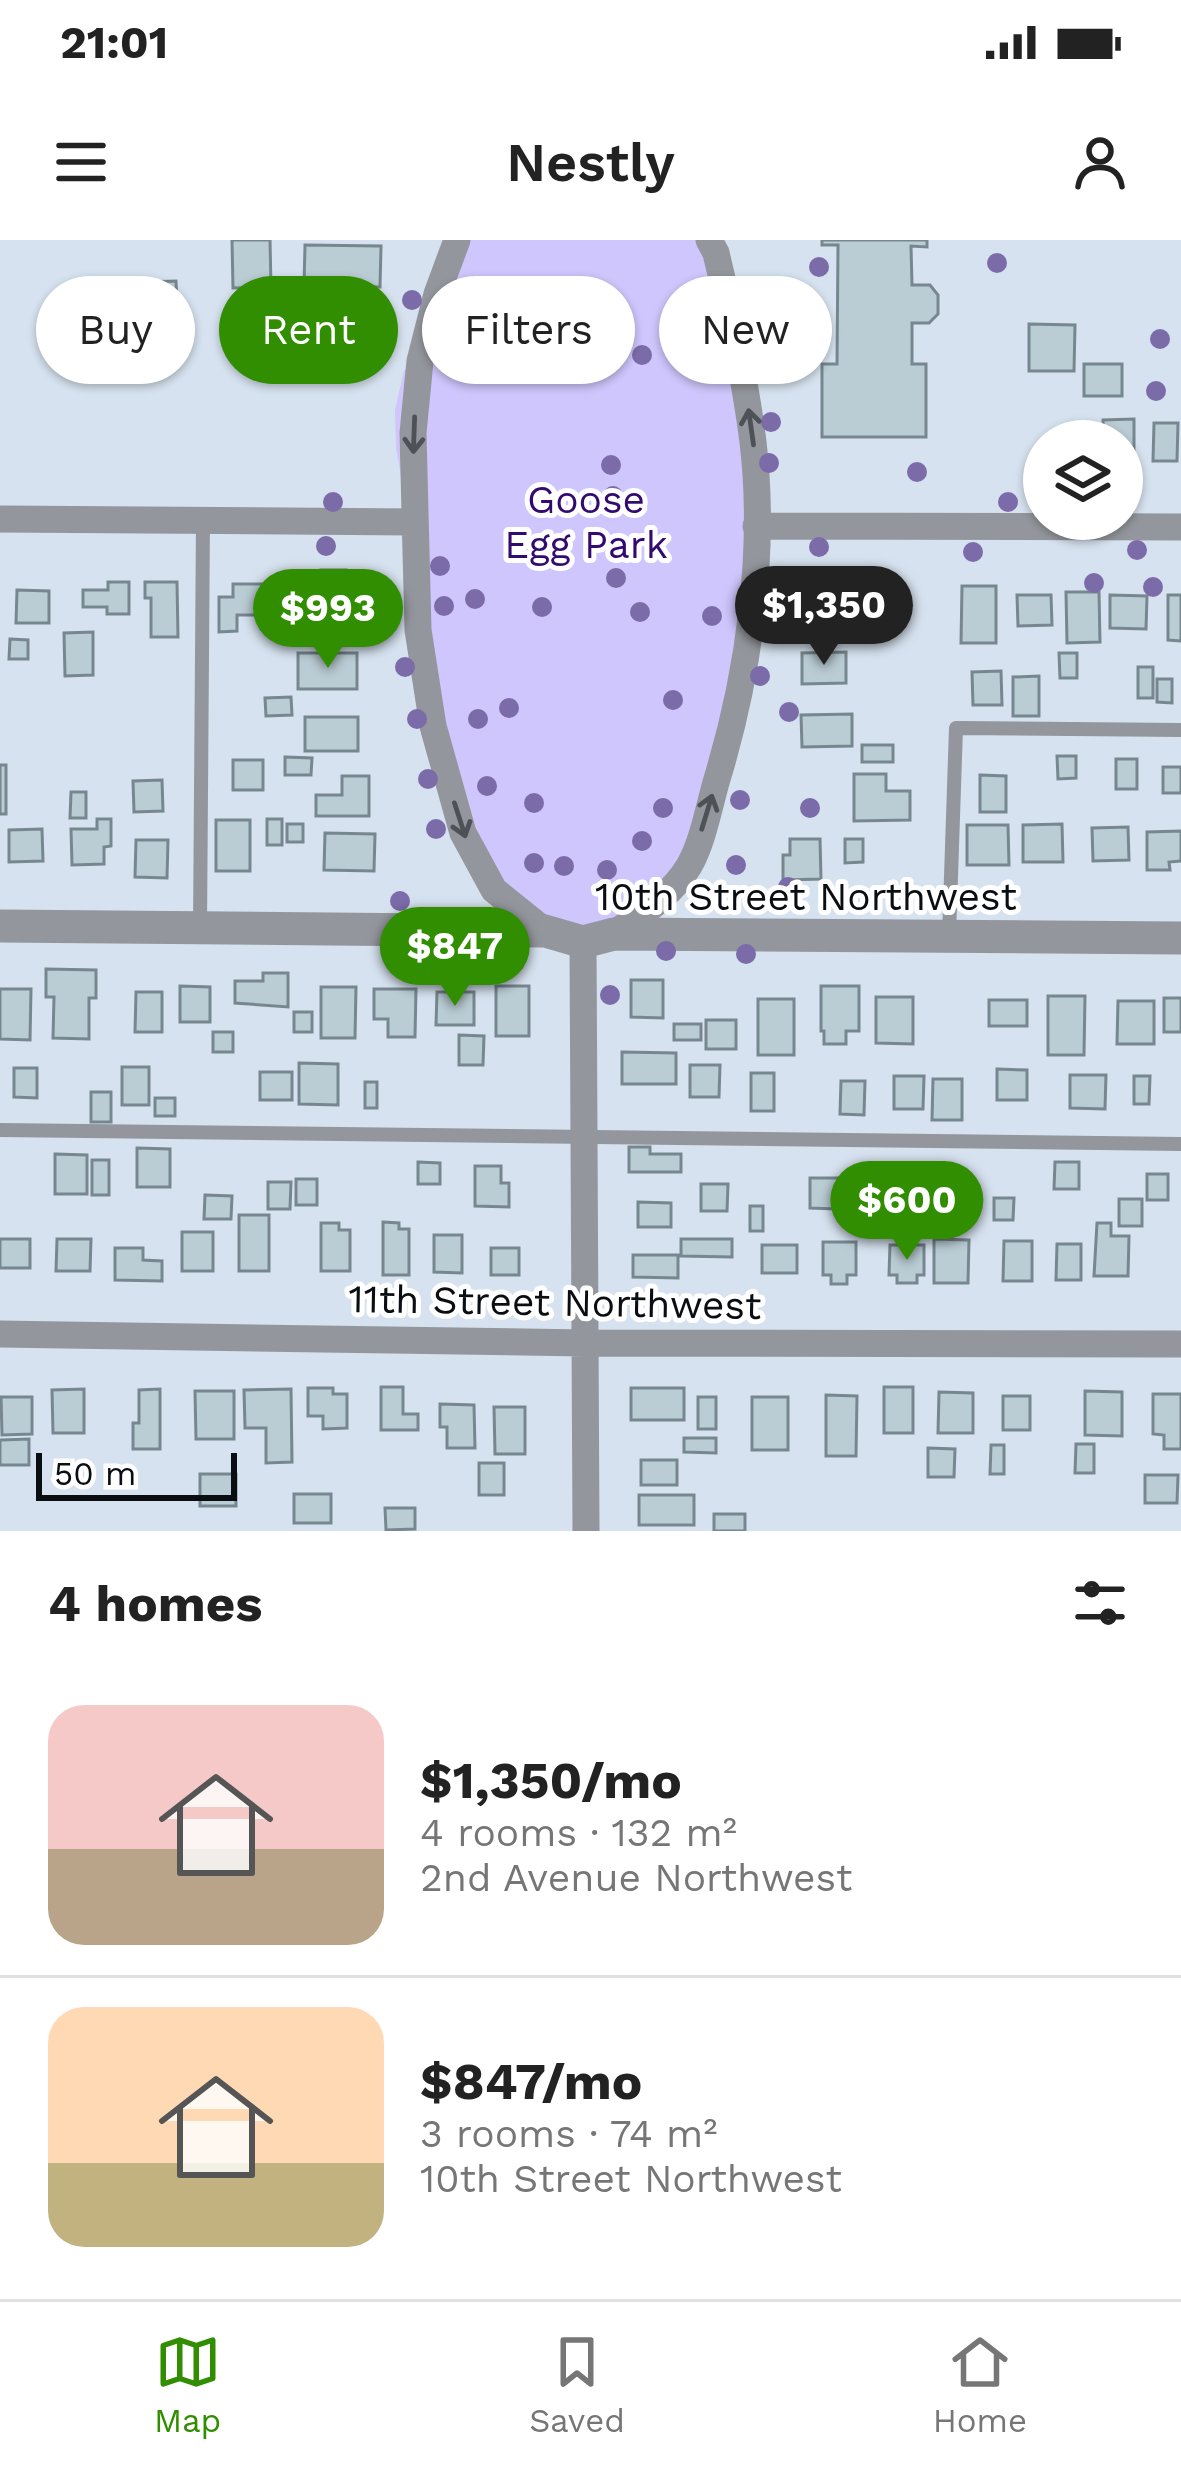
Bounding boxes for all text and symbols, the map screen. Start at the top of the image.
text: 21:01 [60,16,168,69]
icon: menu [48,129,114,195]
icon: person [1067,129,1133,195]
text: Nestly [506,131,675,194]
chip: Buy [36,276,195,384]
chip: Rent [219,276,398,384]
chip: Filters [422,276,635,384]
chip: New [659,276,832,384]
one-way arrow [739,408,762,447]
one-way arrow [403,415,426,454]
map controls [1023,420,1143,540]
button: layers [1023,420,1143,540]
park label: Goose Egg Park [504,477,668,567]
pin: $1,350 [726,566,922,668]
pin: $993 [257,569,399,671]
text: $1,350 [762,582,886,627]
text: $993 [280,585,376,630]
one-way arrow [697,794,719,832]
one-way arrow [451,800,473,838]
street label: 10th Street Northwest [595,874,1017,919]
pin: $847 [384,907,526,1009]
text: $847 [407,923,503,968]
pin: $600 [836,1161,978,1263]
text: $600 [857,1177,957,1222]
street label: 11th Street Northwest [348,1276,762,1328]
scale bar [36,1447,237,1500]
text: 50 m [54,1454,136,1493]
icon: filters [1067,1570,1133,1636]
text: 4 homes [48,1574,262,1633]
text: $1,350/mo [420,1751,682,1810]
icon: home [144,1753,288,1897]
text: 4 rooms · 132 m² [420,1810,737,1855]
text: 2nd Avenue Northwest [420,1855,852,1900]
text: $847/mo [420,2052,642,2111]
icon: home [144,2055,288,2199]
text: 3 rooms · 74 m² [420,2111,718,2156]
text: 10th Street Northwest [420,2156,842,2201]
tab: Map [154,2329,221,2440]
tab: Saved [529,2329,625,2440]
tab: Home [933,2329,1027,2440]

